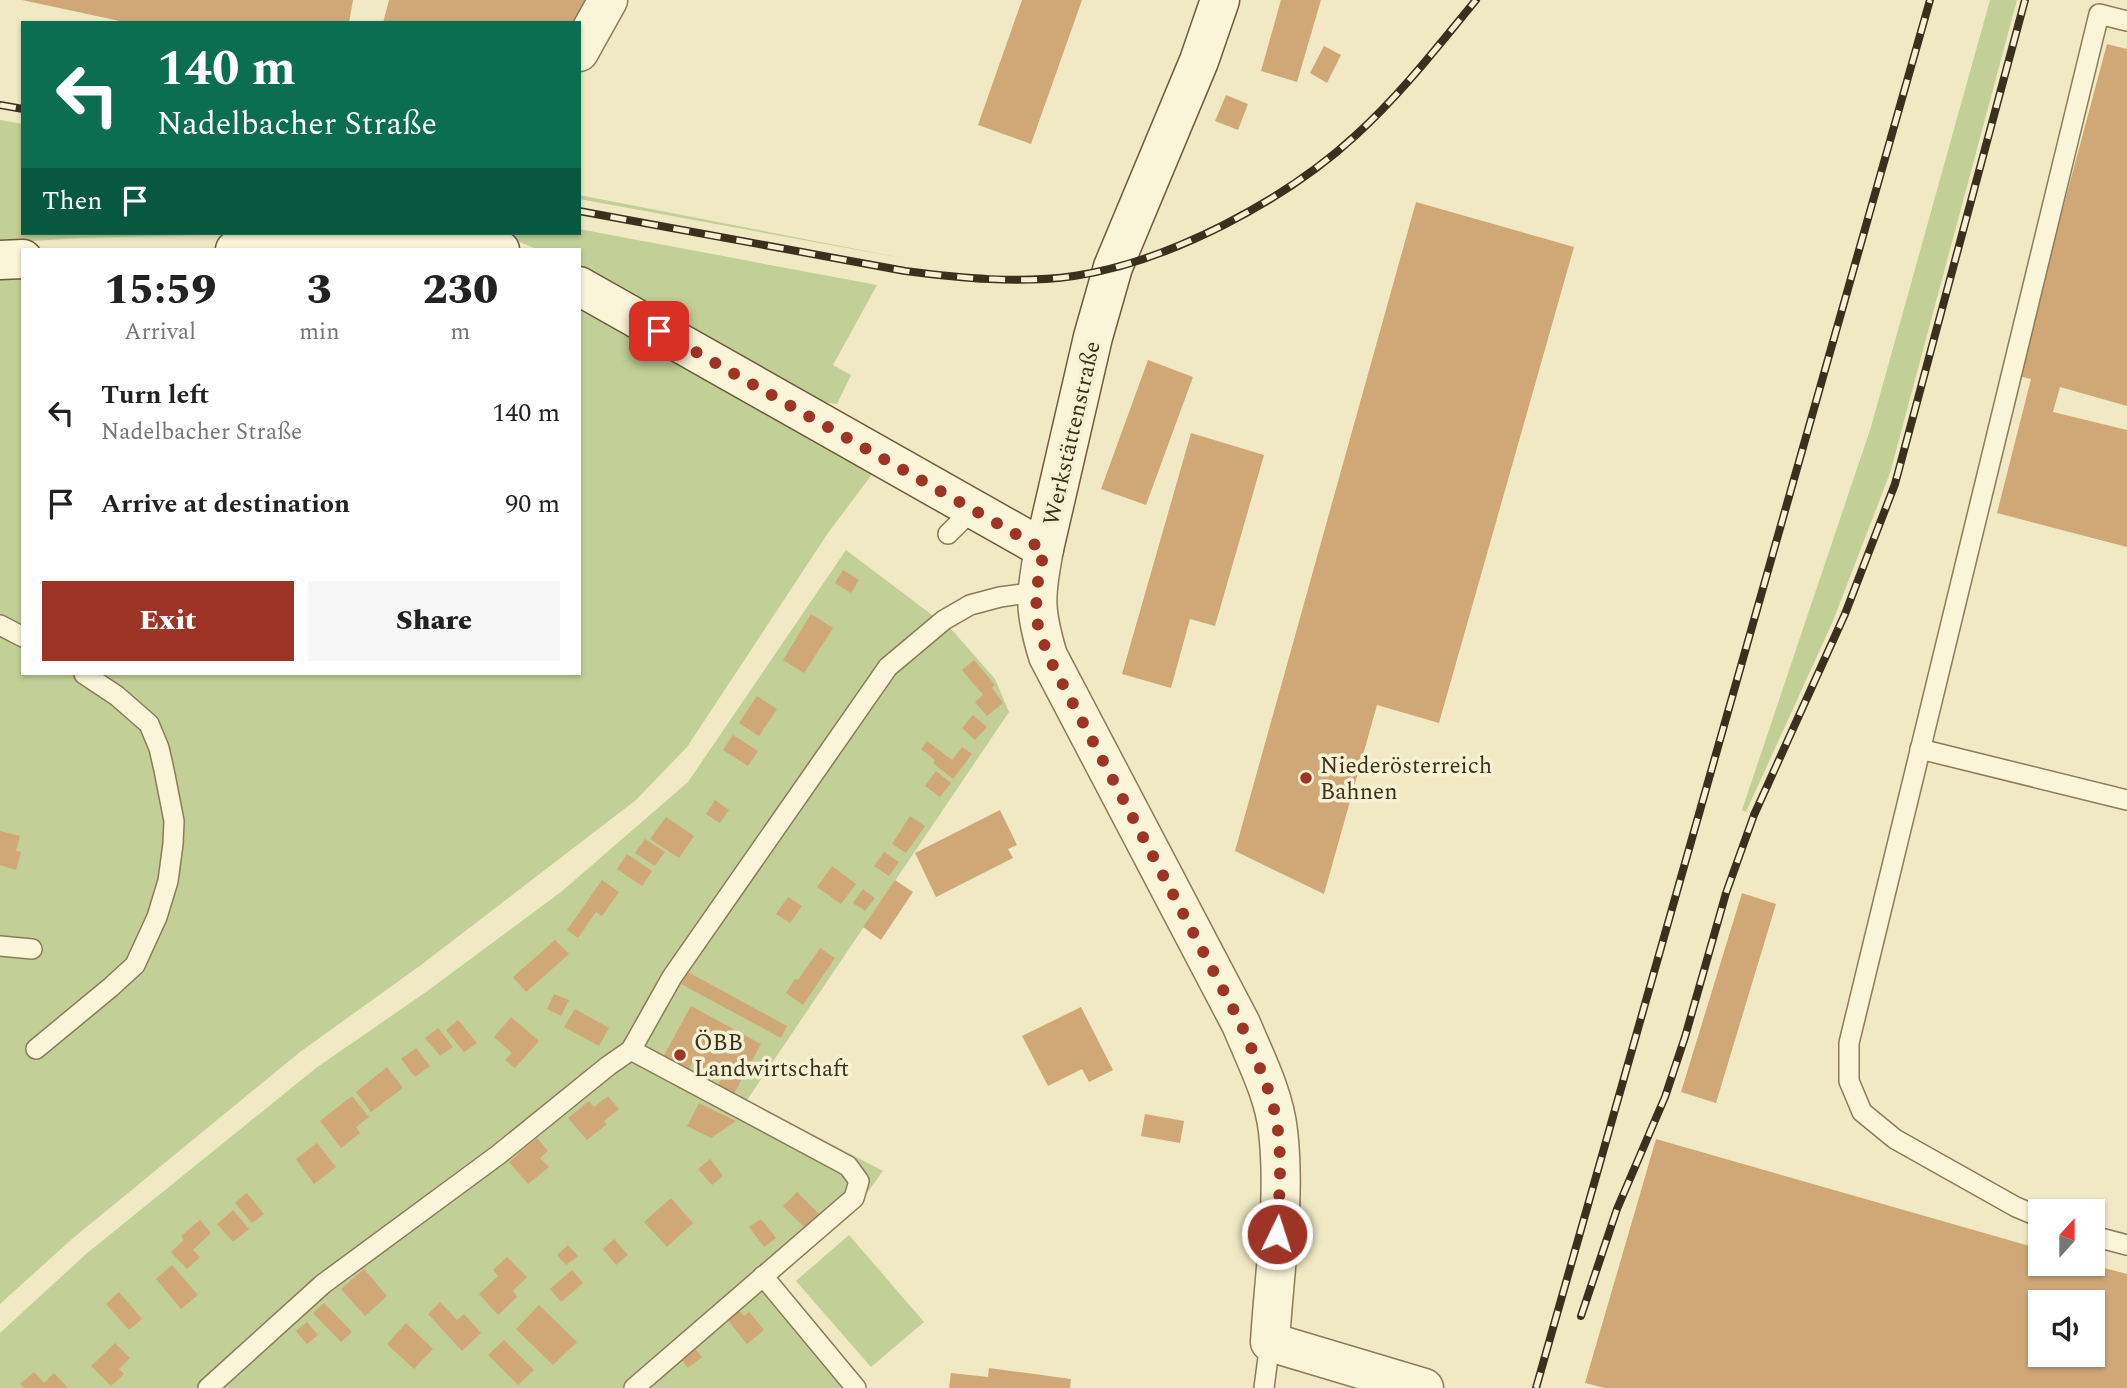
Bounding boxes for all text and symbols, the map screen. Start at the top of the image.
text: 140 m [157,32,296,107]
icon: left [42,49,133,140]
text: Nadelbacher Straße [157,100,437,149]
text: Then [42,181,102,221]
icon: arrive [116,182,154,220]
text: 15:59 [104,259,216,322]
text: 3 [307,259,332,322]
text: 230 [422,259,498,322]
pin [629,301,689,361]
icon: arrive [640,312,678,350]
text: Arrival [124,315,196,350]
text: min [299,315,340,350]
text: m [450,315,470,350]
street label: Werkstättenstraße [1034,338,1111,529]
text: Turn left [101,375,209,415]
text: 140 m [492,393,560,433]
icon: left [42,394,80,432]
text: Nadelbacher Straße [101,415,302,450]
text: Arrive at destination [101,484,350,524]
text: 90 m [505,484,560,524]
icon: arrive [42,485,80,523]
button: Exit [42,581,294,661]
button: Share [308,581,560,661]
place label: Niederösterreich Bahnen [1320,749,1492,810]
marker: Niederösterreich Bahnen [1298,770,1314,786]
place label: ÖBB Landwirtschaft [694,1026,849,1087]
marker: ÖBB Landwirtschaft [672,1047,688,1063]
position arrow [1240,1197,1314,1271]
north arrow [2028,1199,2105,1276]
map controls [2028,1199,2105,1367]
button: sound [2028,1290,2105,1367]

